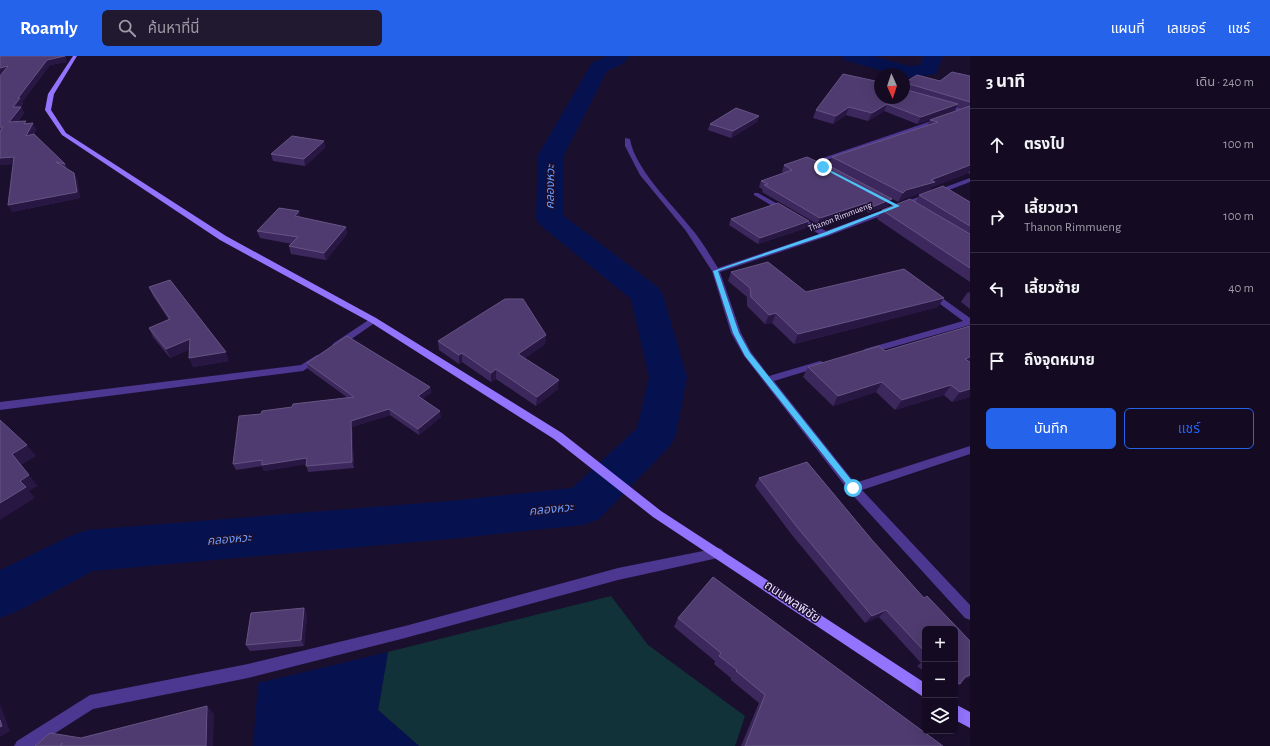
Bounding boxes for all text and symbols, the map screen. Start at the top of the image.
search box [102,10,382,46]
icon: search [116,17,138,39]
text: Roamly [20,19,78,38]
text: ค้นหาที่นี่ [148,21,199,36]
text: แผนที่ [1111,22,1145,36]
text: เลเยอร์ [1167,22,1206,36]
text: แชร์ [1228,22,1250,36]
north arrow [874,68,910,104]
text: 3 นาที [986,73,1025,90]
text: เดิน · 240 m [1195,76,1254,89]
icon: ahead [986,134,1008,156]
text: ตรงไป [1024,137,1065,152]
text: 100 m [1223,138,1254,151]
route end [814,158,832,176]
water label: คลองหวะ [544,164,556,209]
street label: Thanon Rimmueng [807,201,874,233]
text: เลี้ยวขวา [1024,201,1078,216]
icon: right [986,206,1008,228]
text: 100 m [1223,210,1254,223]
text: Thanon Rimmueng [1024,221,1121,234]
icon: left [986,278,1008,300]
text: เลี้ยวซ้าย [1024,281,1080,296]
text: 40 m [1228,282,1254,295]
icon: arrive [986,350,1008,372]
text: ถึงจุดหมาย [1024,353,1095,368]
button: บันทึก [986,408,1116,449]
button: แชร์ [1124,408,1254,449]
route start [844,479,862,497]
water label: คลองหวะ [528,501,575,517]
water label: คลองหวะ [206,531,253,547]
street label: ถนนพลพิชัย [762,579,822,625]
map controls [922,626,958,734]
button: + [922,626,958,662]
button: − [922,662,958,698]
button: layers [922,698,958,734]

